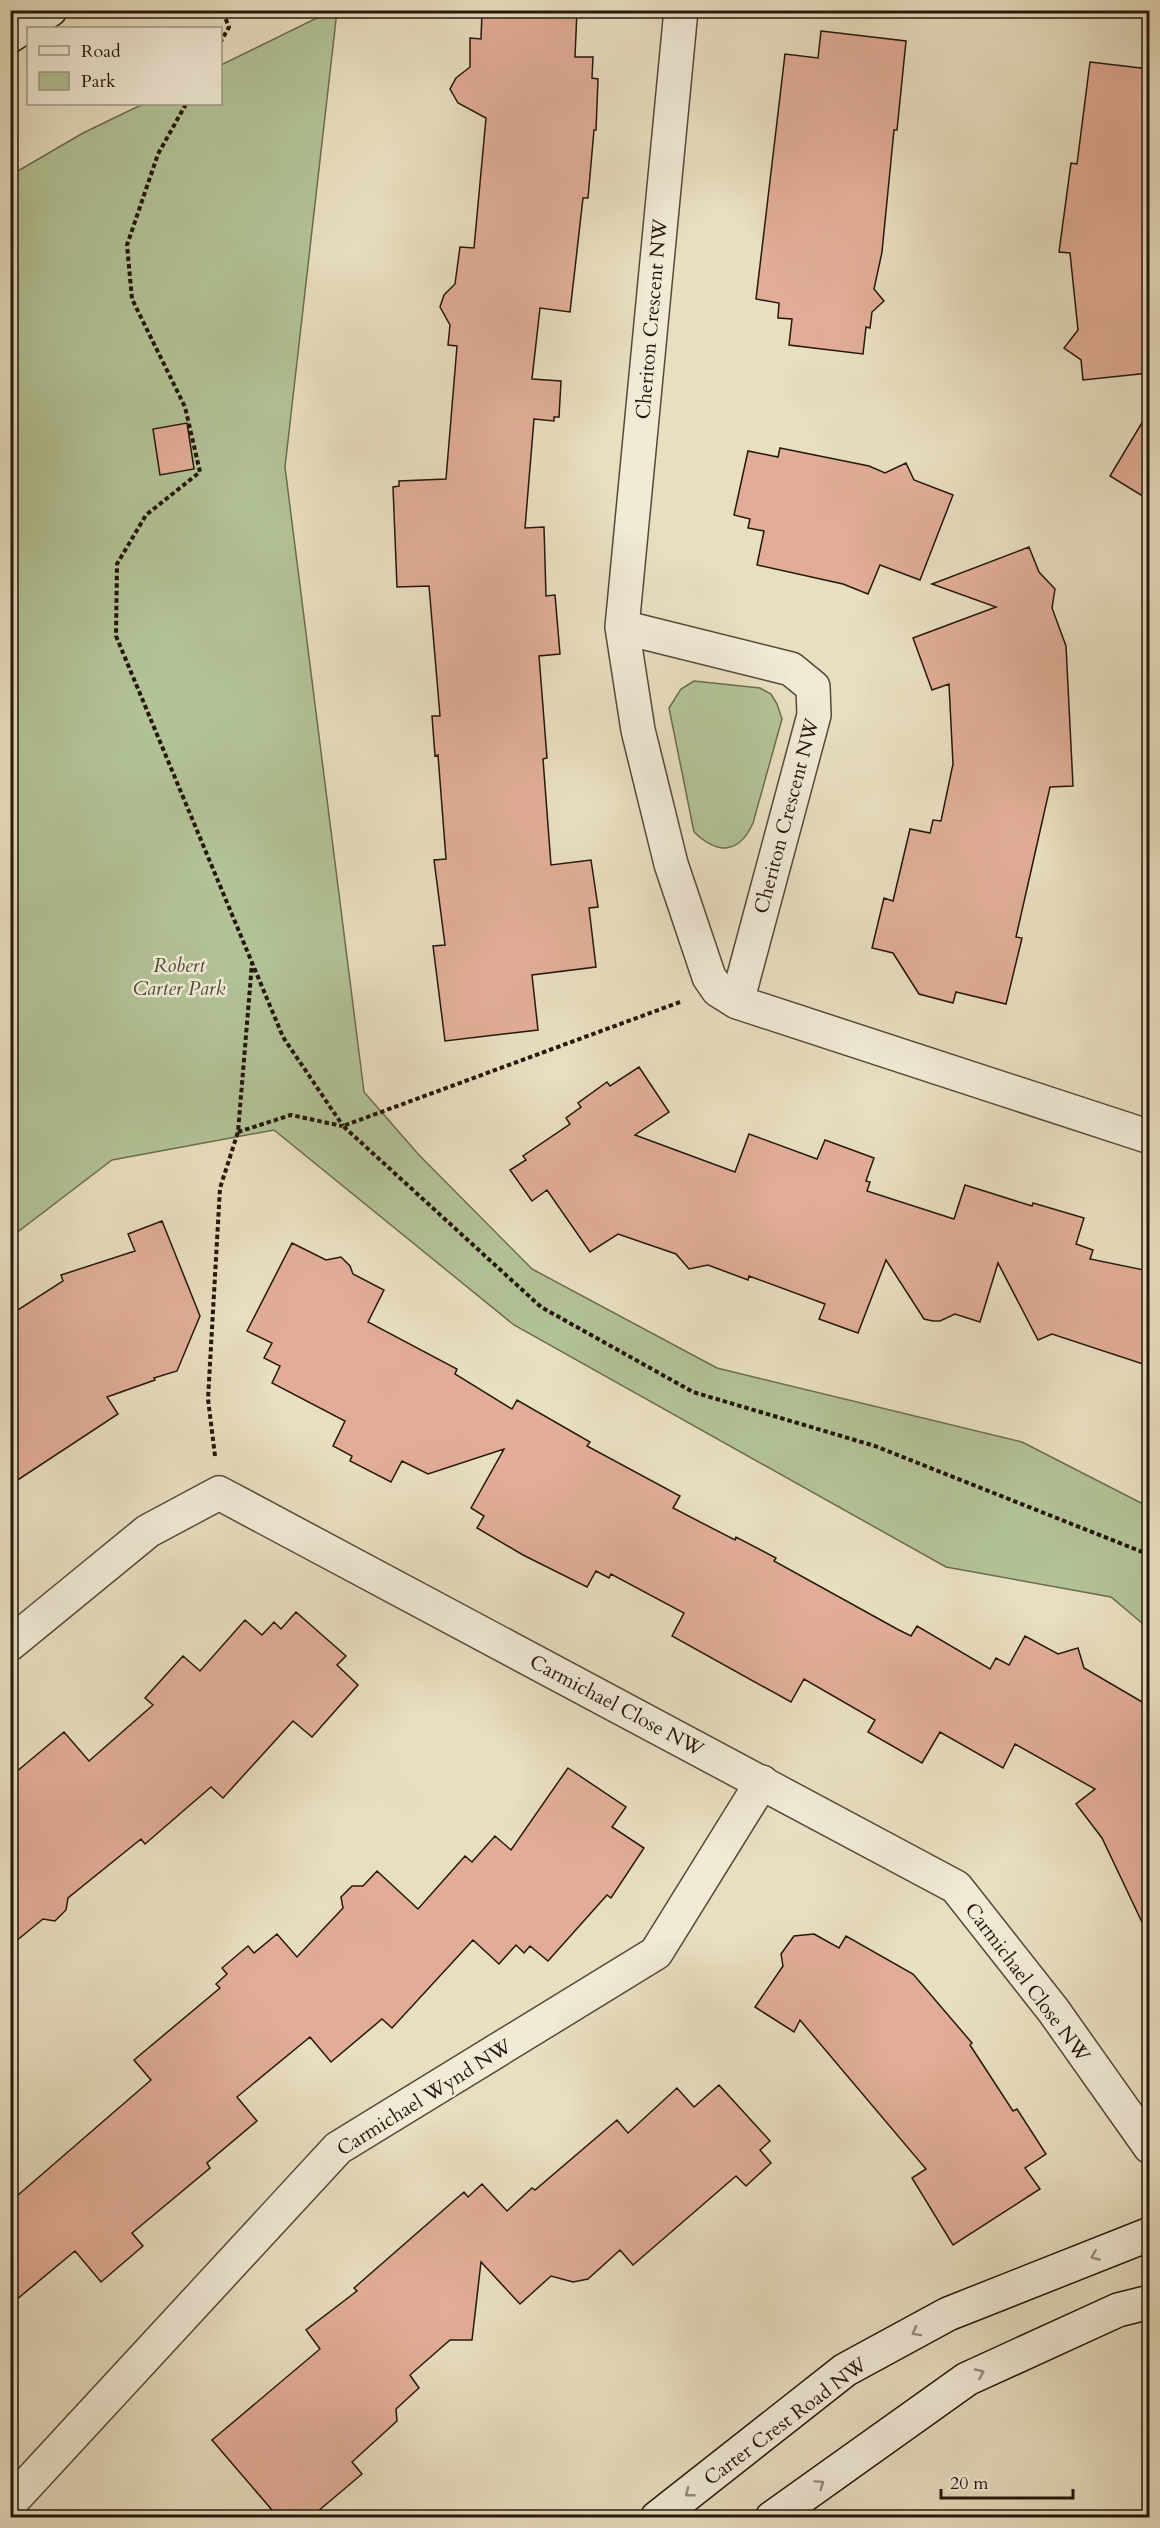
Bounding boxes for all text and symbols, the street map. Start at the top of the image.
legend [27,27,222,105]
text: Road [81,39,121,64]
text: Park [81,69,116,94]
street label: Cheriton Crescent NW [629,217,674,420]
street label: Cheriton Crescent NW [747,715,826,917]
park label: Robert Carter Park [133,952,225,1002]
street label: Carmichael Close NW [525,1648,709,1763]
street label: Carmichael Close NW [959,1897,1097,2068]
street label: Carmichael Wynd NW [332,2032,518,2162]
one-way arrow [1090,2248,1101,2261]
one-way arrow [912,2324,922,2336]
street label: Carter Crest Road NW [698,2351,873,2492]
one-way arrow [974,2368,985,2380]
scale bar [941,2462,1073,2500]
text: 20 m [950,2471,989,2496]
one-way arrow [814,2480,825,2491]
one-way arrow [685,2485,696,2496]

